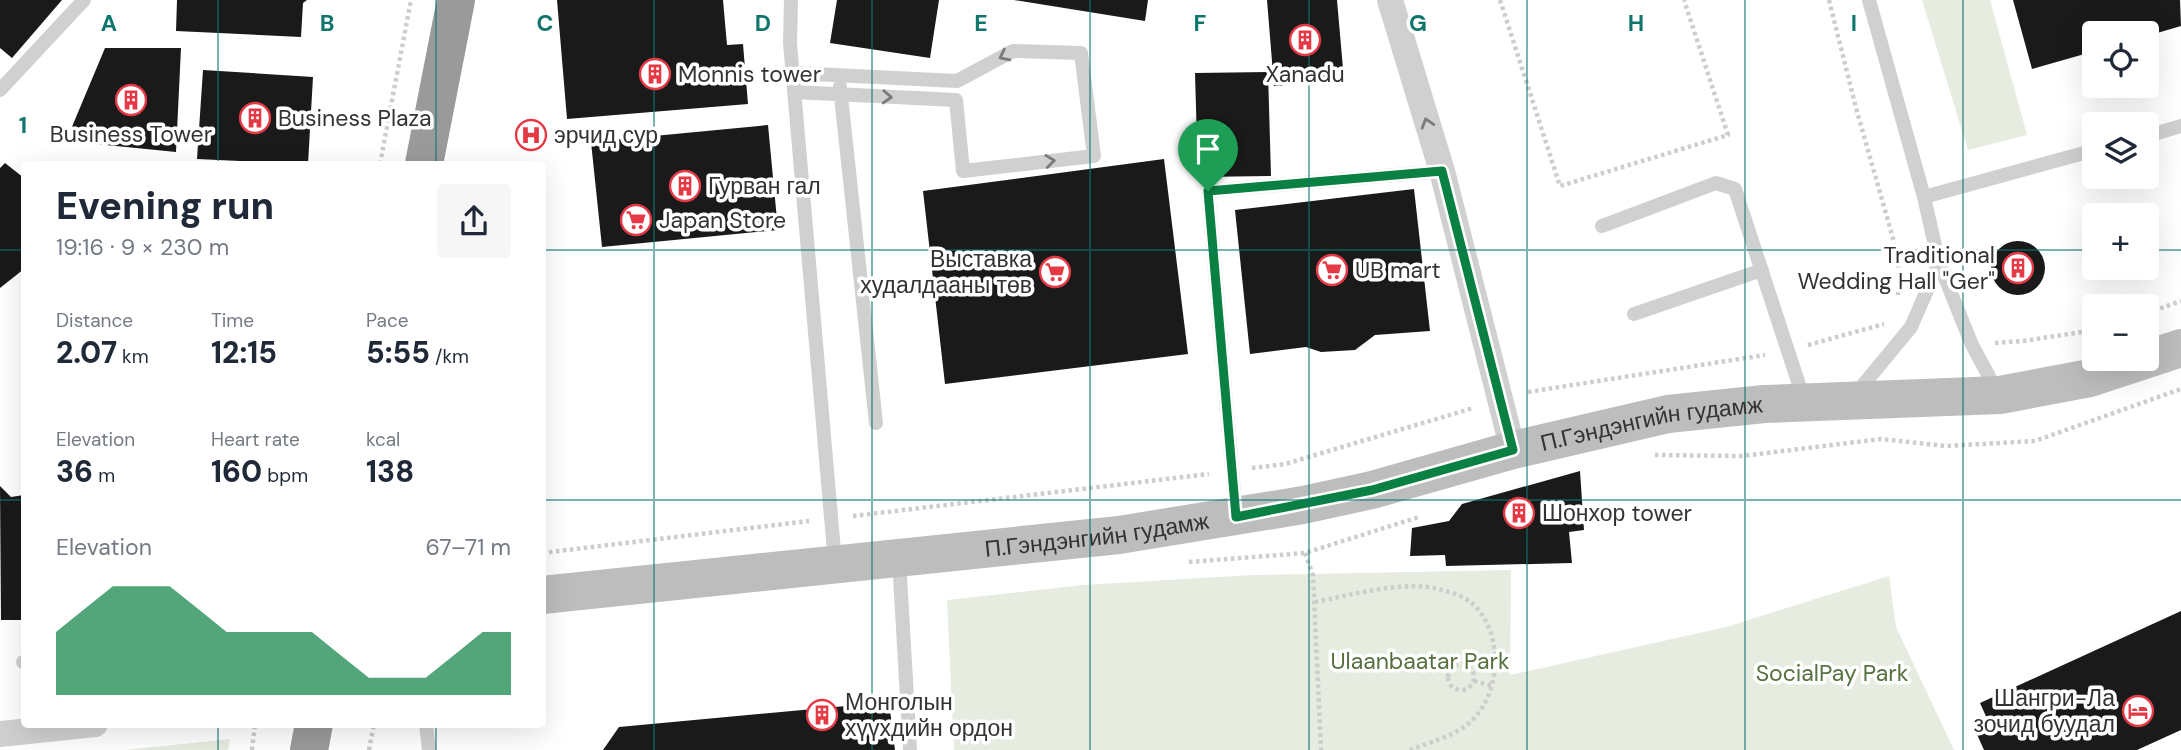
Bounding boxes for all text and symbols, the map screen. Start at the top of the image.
text: A [101,8,117,38]
text: B [320,8,334,38]
text: C [537,8,553,38]
text: D [755,8,771,38]
text: E [974,8,988,38]
text: F [1194,8,1207,38]
text: G [1409,8,1427,38]
text: H [1628,8,1644,38]
text: I [1851,8,1857,38]
map controls [2082,21,2159,371]
button: locate [2082,21,2159,98]
building icon: Xanadu [1288,23,1322,57]
one-way arrow [999,48,1011,62]
building icon: Monnis tower [638,57,672,91]
place label: Monnis tower [678,59,821,89]
place label: Xanadu [1265,59,1345,89]
building icon: Business Tower [114,83,148,117]
one-way arrow [881,90,892,105]
building icon: Business Plaza [238,101,272,135]
place label: Business Plaza [278,103,432,133]
text: 1 [19,110,27,140]
button: layers [2082,112,2159,189]
one-way arrow [1421,117,1436,129]
hospital icon: эрчид сур [514,118,548,152]
place label: Business Tower [50,119,212,149]
pin [1178,119,1238,191]
place label: эрчид сур [554,120,658,150]
icon: arrive [1189,130,1227,168]
one-way arrow [1044,154,1055,169]
building icon: Гурван гал [668,169,702,203]
place label: Гурван гал [708,171,821,201]
text: Evening run [56,181,274,231]
button: share [437,184,511,258]
supermarket icon: Japan Store [619,203,653,237]
button: + [2082,203,2159,280]
place label: Japan Store [659,205,786,235]
text: 19:16 · 9 × 230 m [56,232,229,262]
place label: Traditional Wedding Hall "Ger" [1797,240,1995,296]
place label: Выставка худалдааны төв [860,244,1032,300]
building icon: Traditional Wedding Hall "Ger" [2001,251,2035,285]
supermarket icon: UB mart [1315,253,1349,287]
supermarket icon: Выставка худалдааны төв [1038,255,1072,289]
place label: UB mart [1355,255,1441,285]
button: − [2082,294,2159,371]
text: Distance [56,308,133,333]
text: Time [211,308,254,333]
text: Pace [366,308,409,333]
text: 2.07 [56,333,117,372]
text: 12:15 [211,333,277,372]
text: 5:55 [366,333,430,372]
text: km [117,344,149,369]
text: /km [430,344,469,369]
street label: П.Гэндэнгийн гудамж [1537,389,1765,458]
text: Elevation [56,427,135,452]
text: Heart rate [211,427,300,452]
text: kcal [366,427,400,452]
text: 36 [56,452,93,491]
text: 160 [211,452,262,491]
text: 138 [366,452,414,491]
text: m [93,463,115,488]
text: bpm [262,463,308,488]
building icon: Шонхор tower [1502,496,1536,530]
place label: Шонхор tower [1542,498,1692,528]
street label: П.Гэндэнгийн гудамж [983,505,1212,564]
text: Elevation [56,532,152,562]
text: 67–71 m [425,532,511,562]
park label: Ulaanbaatar Park [1330,646,1510,676]
park label: SocialPay Park [1756,658,1909,688]
place label: Шангри-Ла зочид буудал [1974,683,2115,739]
place label: Монголын хүүхдийн ордон [845,687,1013,743]
hotel icon: Шангри-Ла зочид буудал [2121,694,2155,728]
building icon: Монголын хүүхдийн ордон [805,698,839,732]

